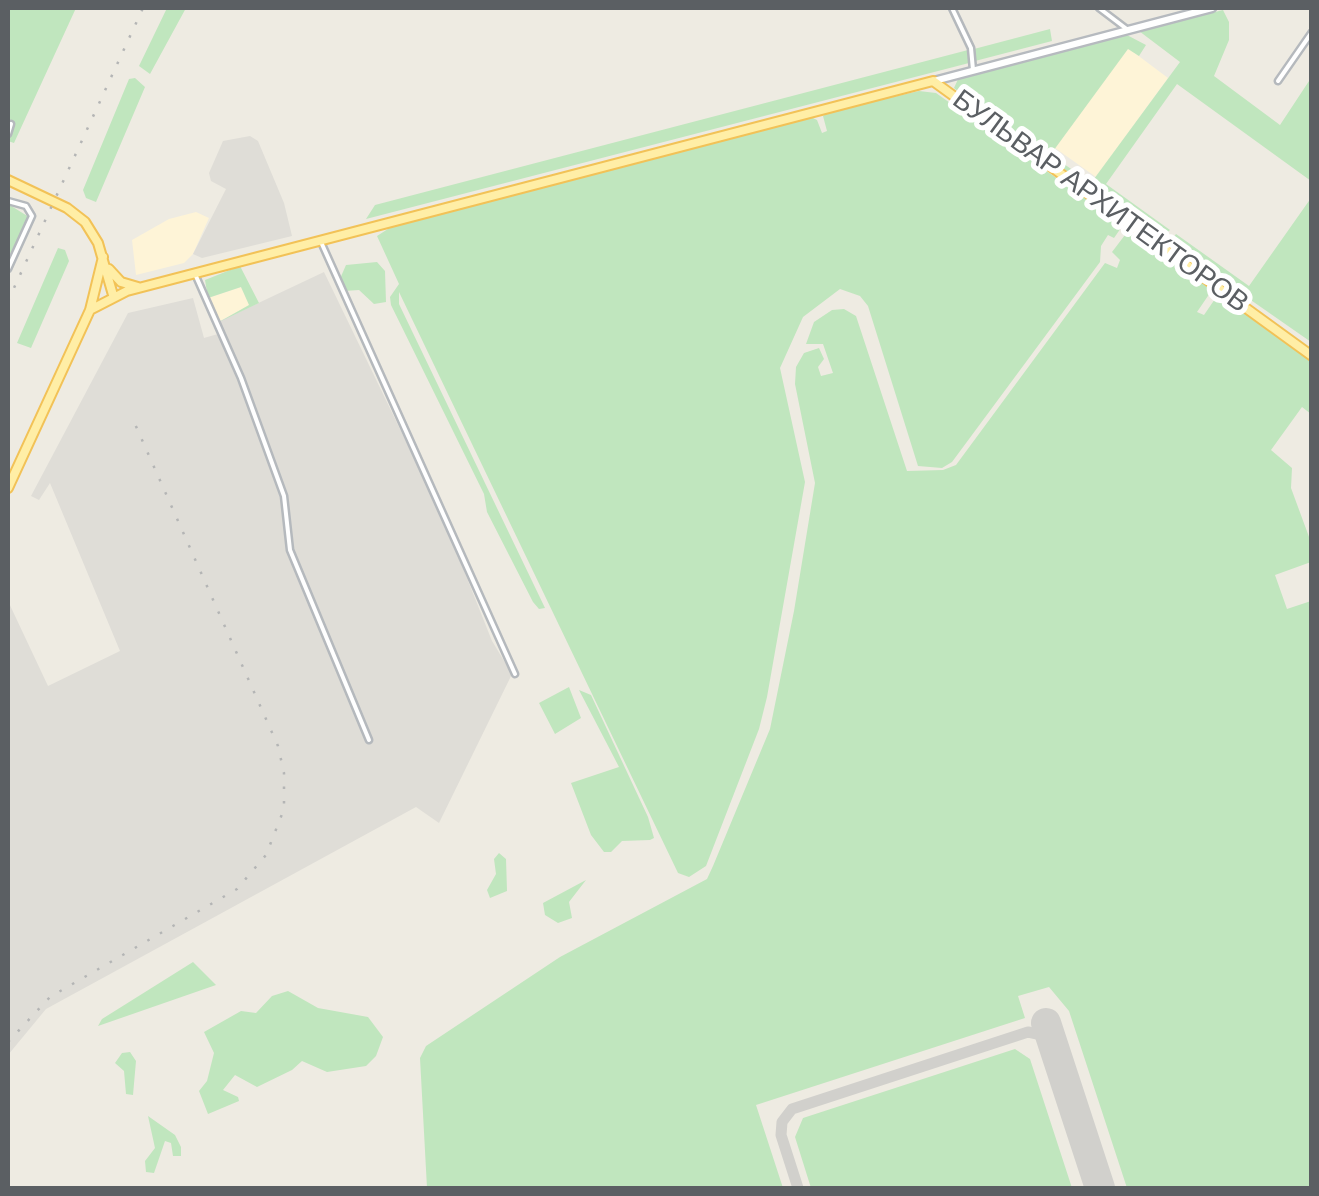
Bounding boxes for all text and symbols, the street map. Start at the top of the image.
street label: БУЛЬВАР АРХИТЕКТОРОВ [946,83,1254,321]

